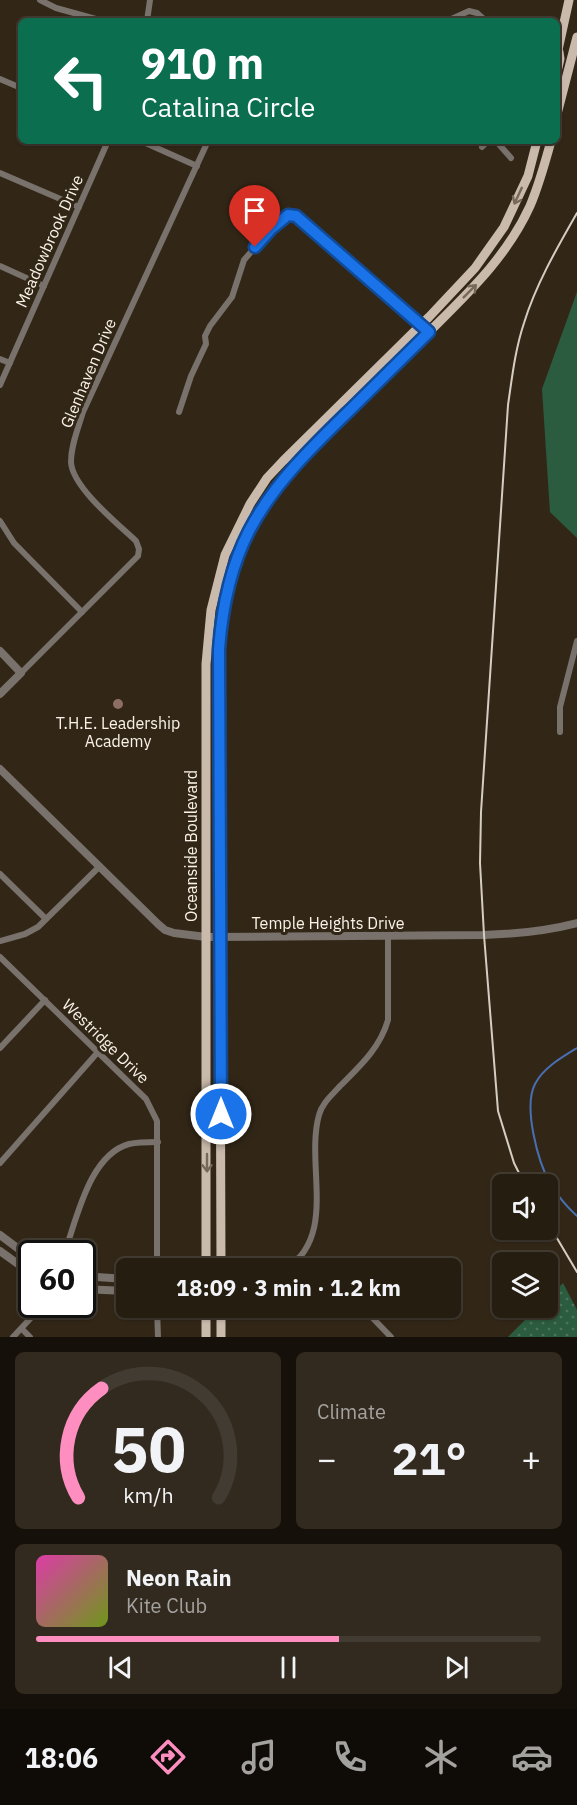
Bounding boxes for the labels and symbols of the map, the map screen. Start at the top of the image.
street label: Meadowbrook Drive [11,171,87,310]
pin [229,185,280,247]
one-way arrow [512,187,524,205]
one-way arrow [463,283,478,298]
street label: Glenhaven Drive [56,315,120,431]
marker: T.H.E. Leadership Academy [111,697,125,711]
place label: T.H.E. Leadership Academy [56,713,180,751]
street label: Oceanside Boulevard [181,770,201,922]
street label: Temple Heights Drive [251,913,405,933]
street label: Westridge Drive [58,994,154,1088]
position arrow [189,1082,253,1146]
one-way arrow [201,1153,213,1173]
speed limit sign: 60 [18,1240,96,1318]

